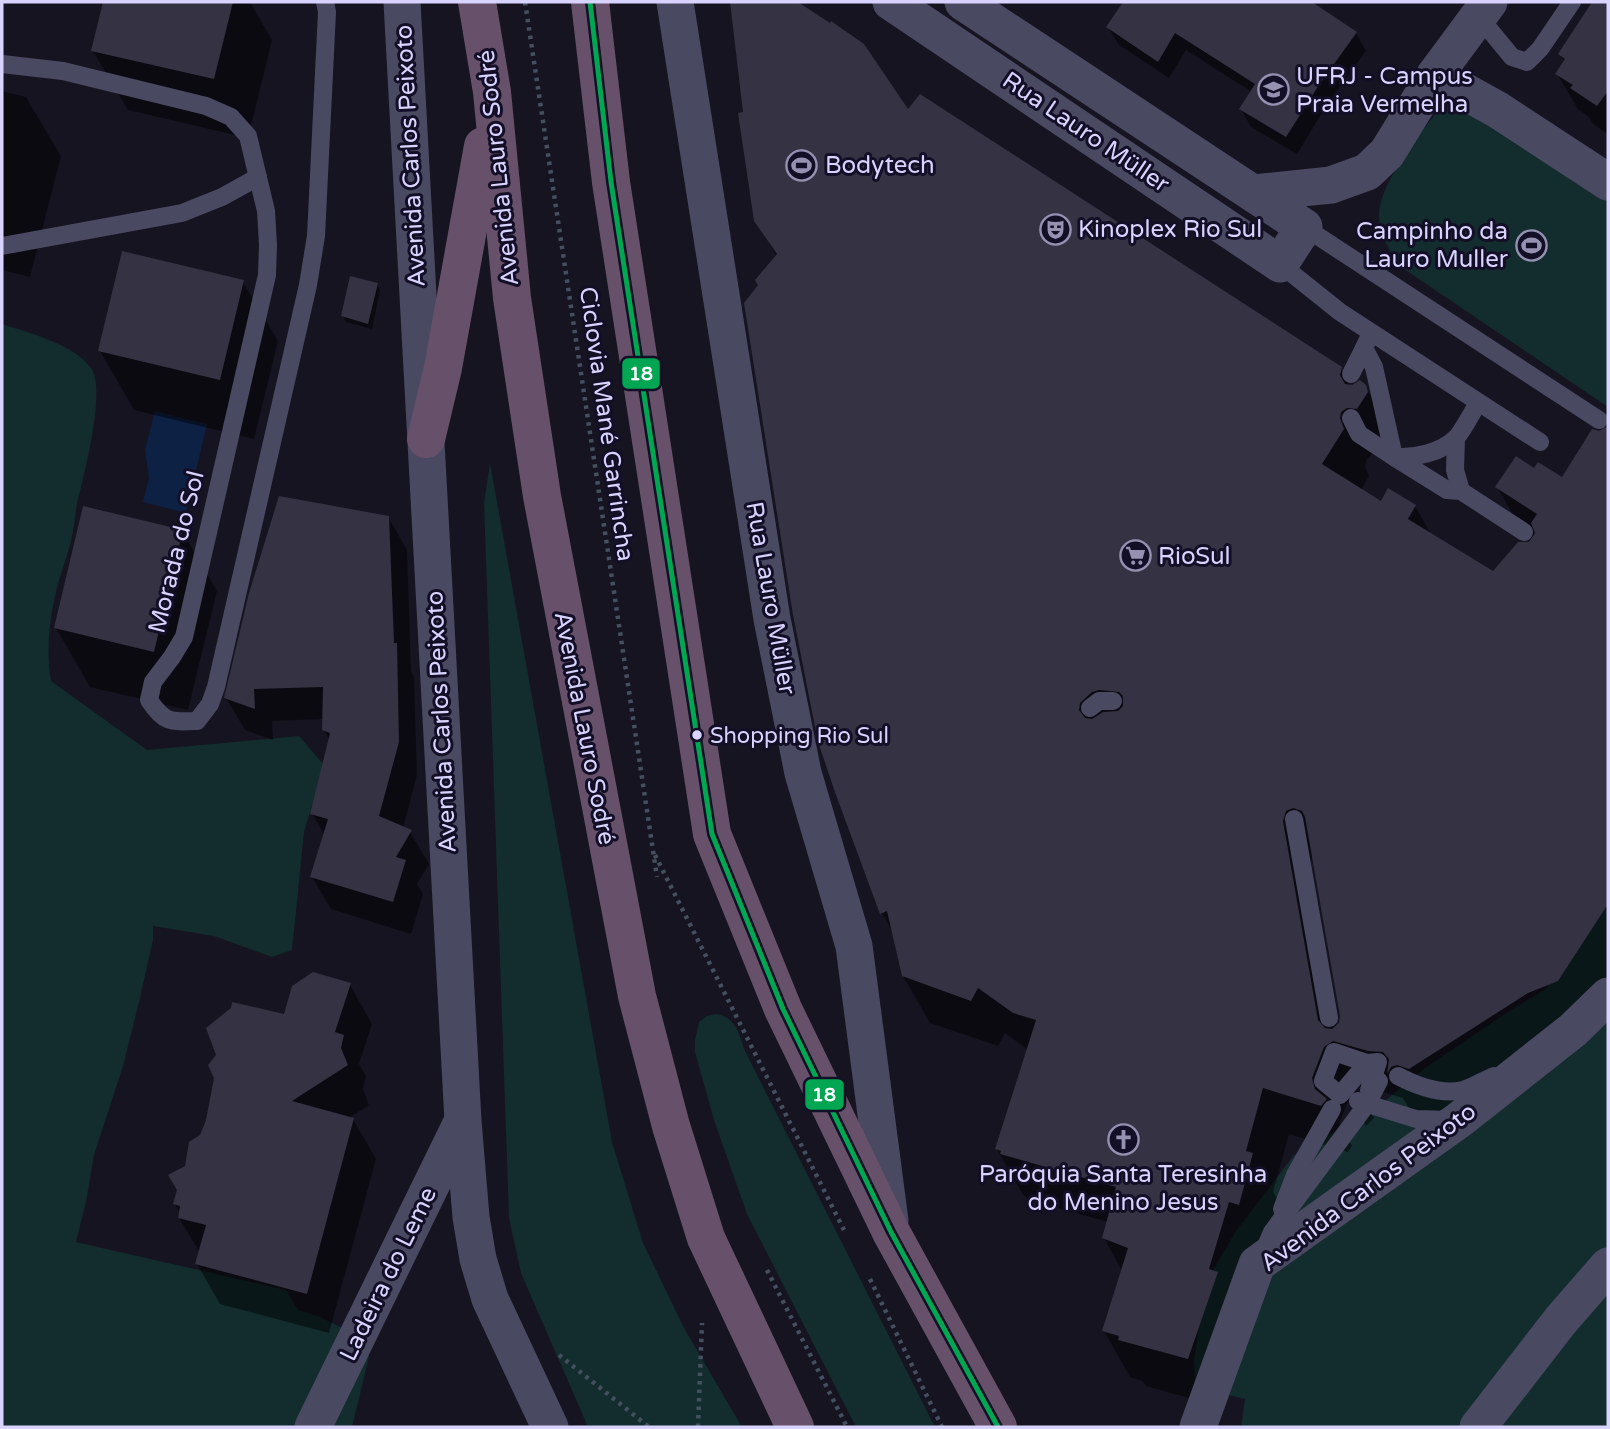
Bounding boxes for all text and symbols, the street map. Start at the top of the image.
street label: Avenida Carlos Peixoto [389,24,432,288]
street label: Avenida Lauro Sodré [472,49,525,287]
place label: UFRJ - Campus Praia Vermelha [1296,62,1473,119]
street label: Rua Lauro Müller [997,66,1175,199]
school or university icon: UFRJ - Campus Praia Vermelha [1256,73,1290,107]
sports icon: Bodytech [785,148,819,182]
place label: Bodytech [825,151,935,180]
theatre icon: Kinoplex Rio Sul [1038,212,1072,246]
place label: Kinoplex Rio Sul [1078,215,1262,244]
place label: Campinho da Lauro Muller [1356,217,1509,274]
sports icon: Campinho da Lauro Muller [1514,228,1548,262]
street label: Ciclovia Mané Garrincha [573,285,640,563]
line badge: 18 [621,357,661,390]
text: 18 [629,363,653,385]
street label: Morada do Sol [142,468,211,636]
street label: Rua Lauro Müller [739,499,802,697]
supermarket icon: RioSul [1118,539,1152,573]
place label: RioSul [1158,542,1230,571]
street label: Avenida Carlos Peixoto [420,590,463,854]
street label: Avenida Lauro Sodré [548,609,621,847]
place label: Shopping Rio Sul [710,723,889,749]
marker: Shopping Rio Sul [690,728,704,742]
line badge: 18 [804,1078,845,1111]
text: 18 [812,1084,836,1106]
street label: Avenida Carlos Peixoto [1255,1097,1482,1278]
church icon: Paróquia Santa Teresinha do Menino Jesus [1106,1123,1140,1157]
place label: Paróquia Santa Teresinha do Menino Jesus [979,1160,1267,1217]
street label: Ladeira do Leme [334,1183,443,1366]

